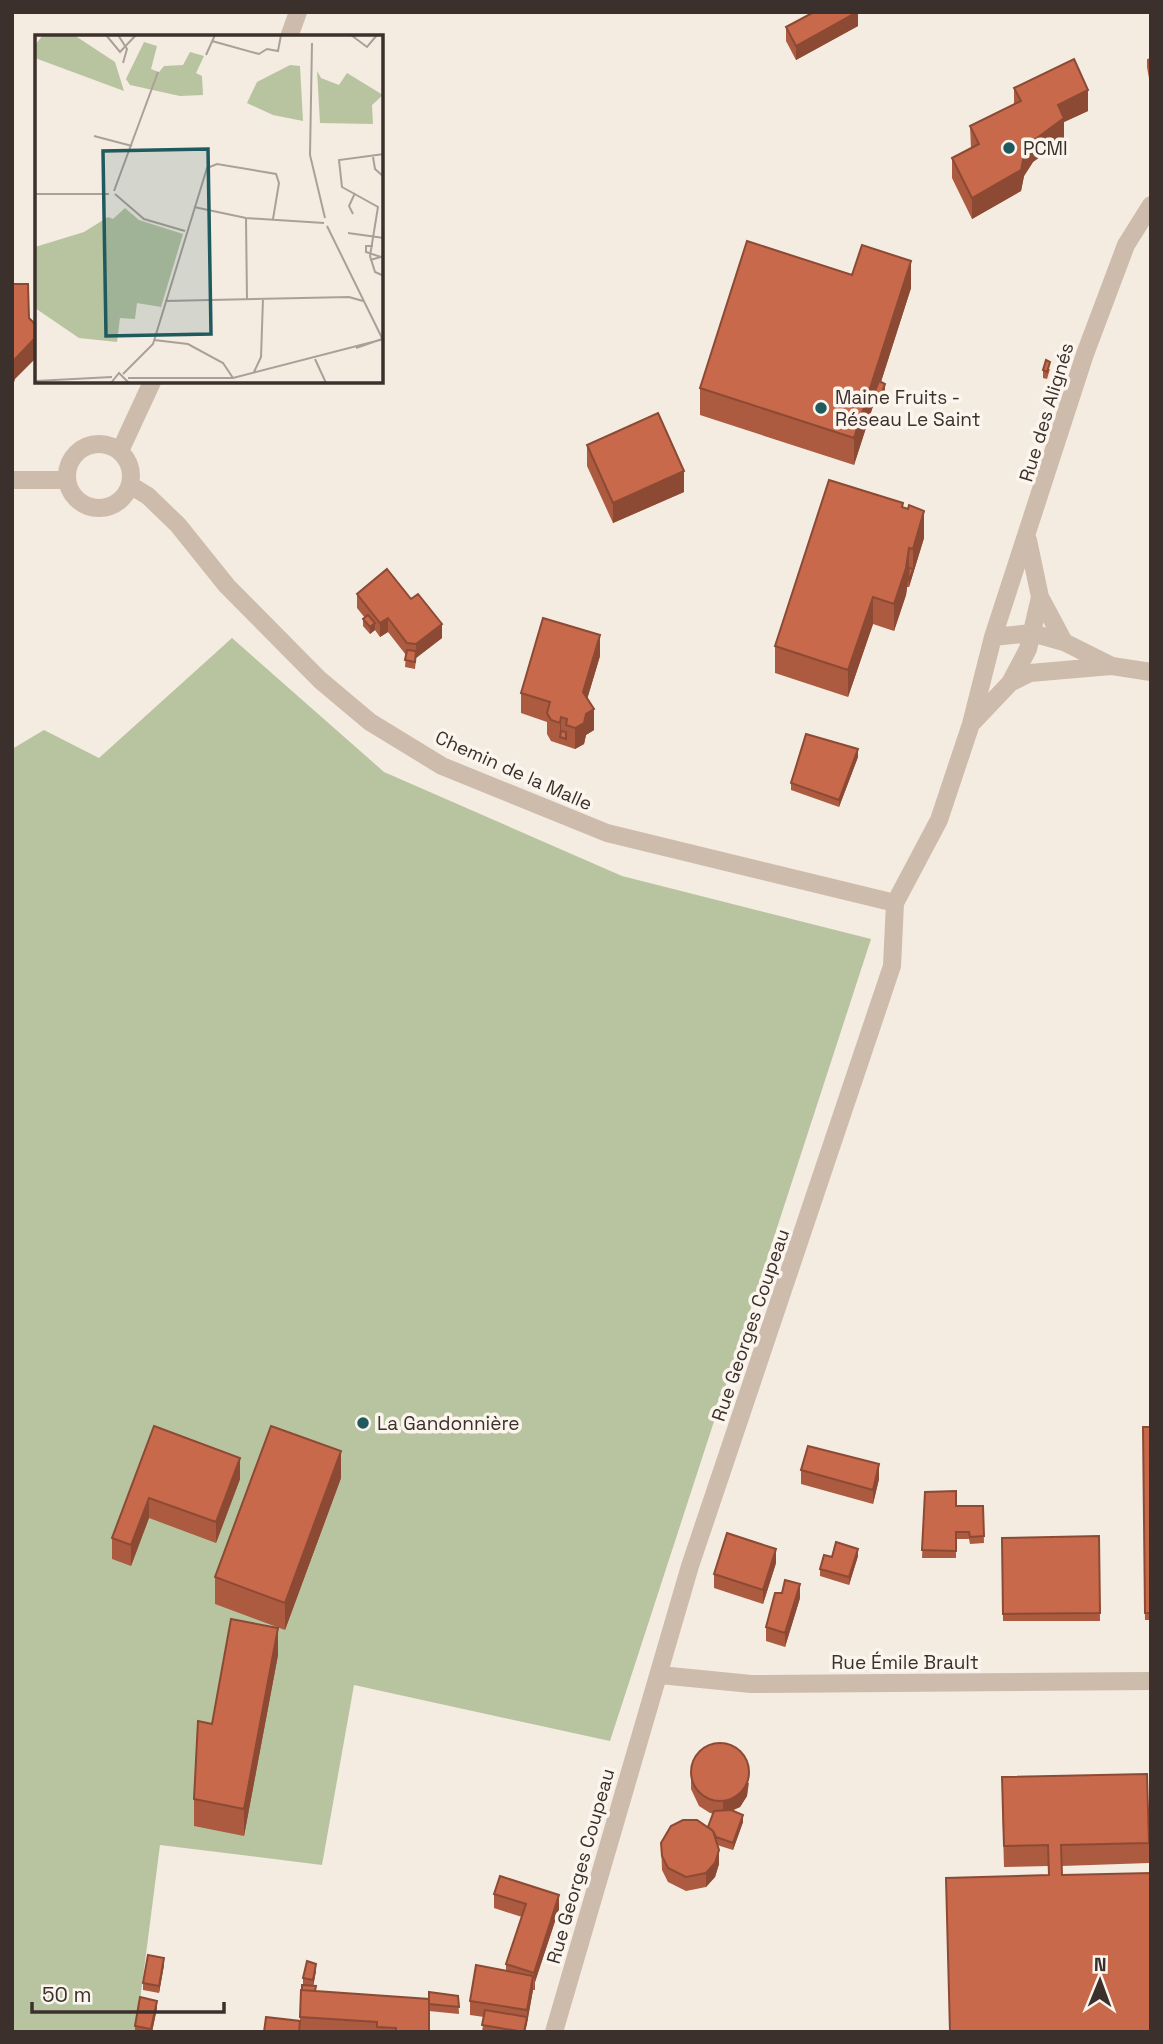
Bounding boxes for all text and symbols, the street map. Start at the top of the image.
inset map [35,35,383,383]
place label: PCMI [1023,136,1068,161]
marker: PCMI [1001,140,1017,156]
street label: Rue des Alignés [1013,340,1080,485]
place label: Maine Fruits - Réseau Le Saint [835,385,980,432]
marker: Maine Fruits - Réseau Le Saint [813,400,829,416]
street label: Chemin de la Malle [431,725,596,816]
street label: Rue Georges Coupeau [706,1226,795,1425]
place label: La Gandonnière [377,1411,520,1436]
marker: La Gandonnière [355,1415,371,1431]
street label: Rue Émile Brault [831,1650,979,1675]
street label: Rue Georges Coupeau [541,1766,620,1967]
north arrow [1065,1946,1135,2016]
text: N [1094,1952,1107,1977]
scale bar [32,1970,224,2014]
text: 50 m [42,1981,92,2008]

